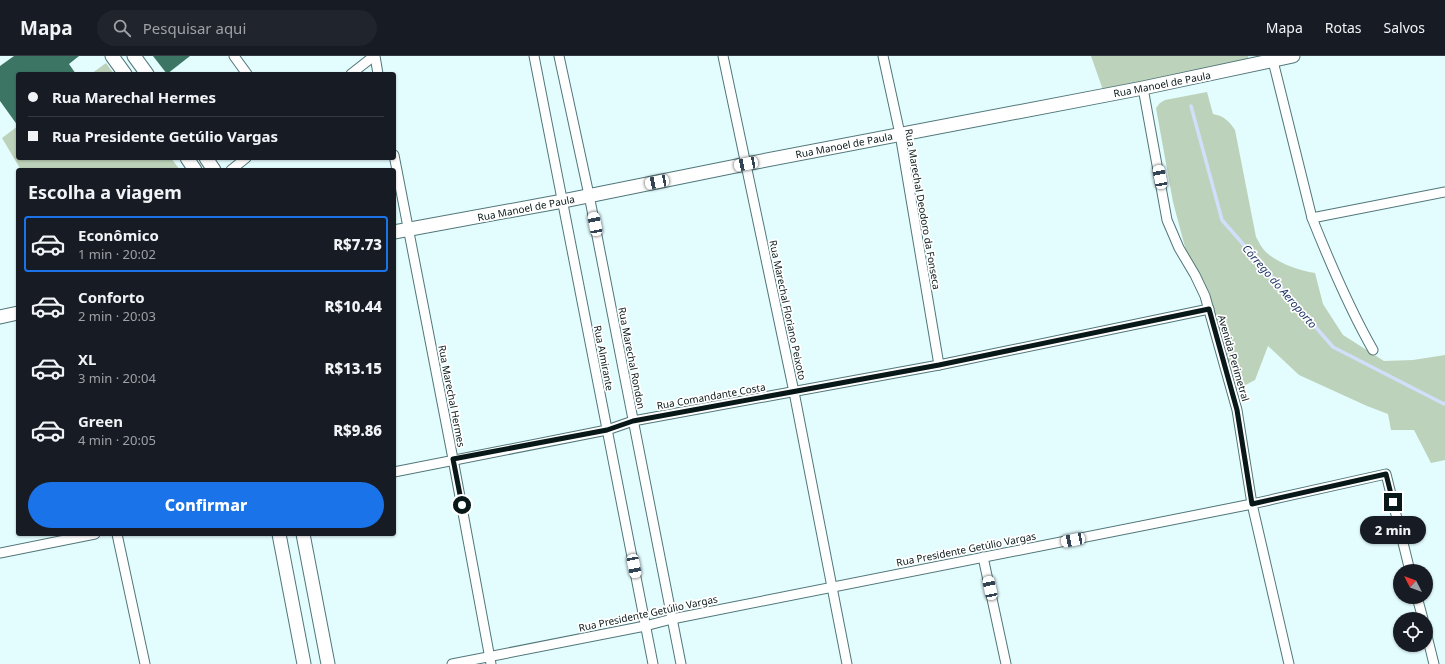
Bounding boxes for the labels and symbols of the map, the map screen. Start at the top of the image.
street label: Rua Manoel de Paula [1112,68,1212,100]
street label: Rua Marechal Deodoro da Fonseca [902,128,944,290]
street label: Rua Manoel de Paula [794,129,894,161]
car [733,156,759,172]
car [1152,164,1168,190]
car [644,174,670,190]
street label: Rua Manoel de Paula [476,192,576,224]
car [587,211,603,237]
street label: Rua Marechal Floriano Peixoto [766,239,810,381]
water label: Córrego do Aeroporto [1239,241,1321,331]
street label: Rua Marechal Rondon [615,306,649,410]
street label: Avenida Perimetral [1215,313,1253,403]
street label: Rua Almirante [591,324,617,392]
street label: Rua Marechal Hermes [435,344,469,448]
street label: Rua Comandante Costa [655,380,767,412]
route end [1384,493,1402,511]
route start [453,496,471,514]
callout: 2 min [1360,516,1426,544]
street label: Rua Presidente Getúlio Vargas [895,529,1037,569]
car [1060,532,1086,548]
car [626,553,642,579]
north arrow [1393,564,1433,604]
car [982,575,998,601]
street label: Rua Presidente Getúlio Vargas [577,591,719,635]

